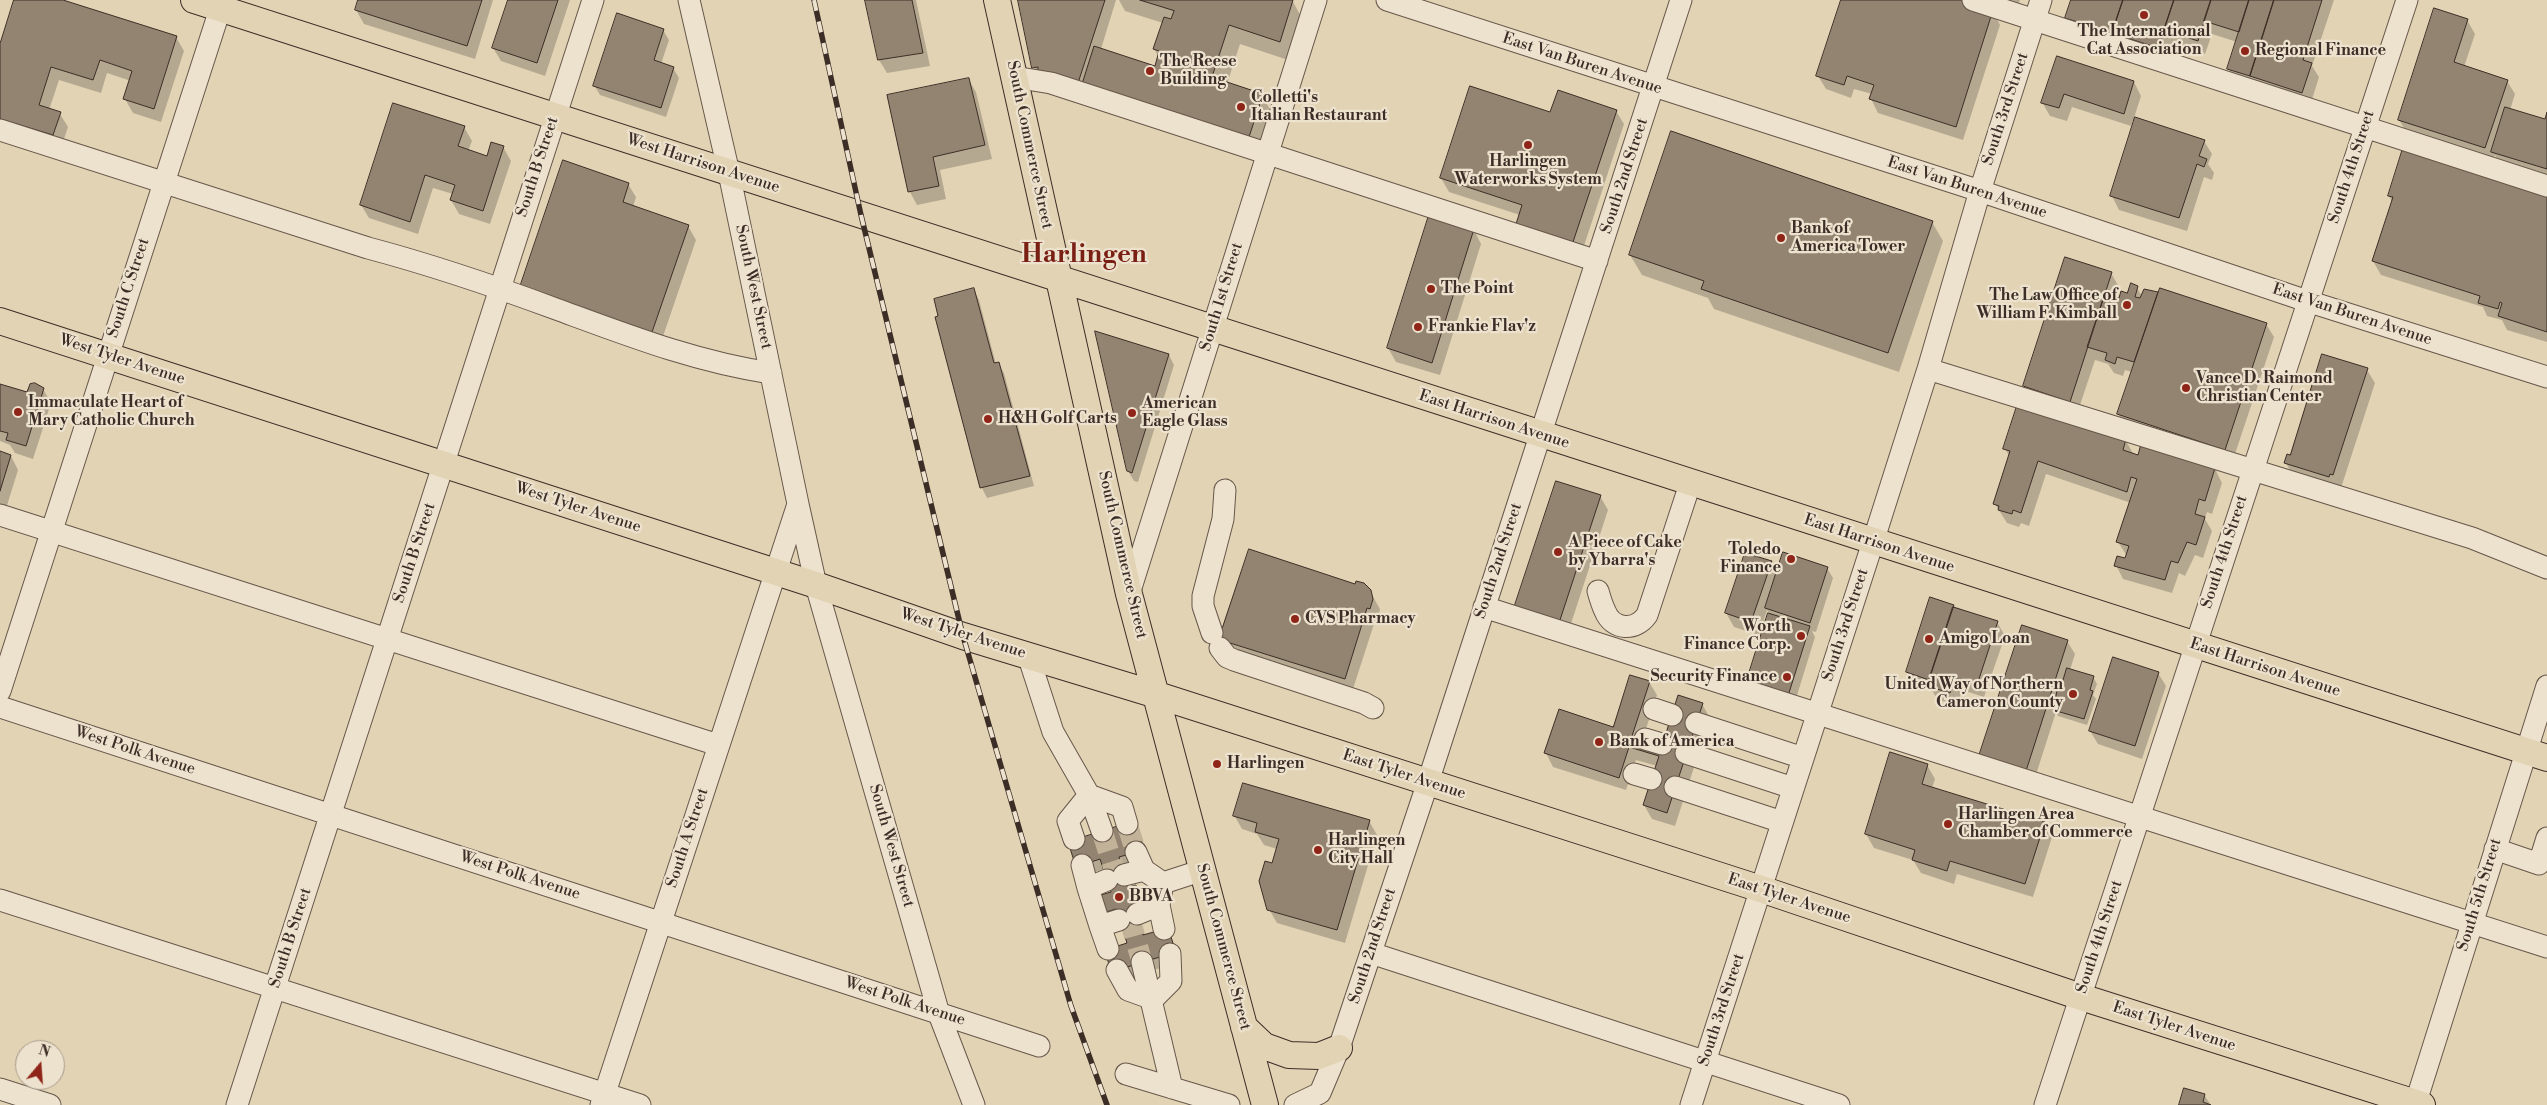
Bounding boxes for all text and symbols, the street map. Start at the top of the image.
marker: The International Cat Association [2138,9,2150,21]
place label: The International Cat Association [2077,22,2211,60]
street label: East Van Buren Avenue [1500,29,1664,99]
place label: Regional Finance [2255,41,2386,61]
marker: Regional Finance [2239,45,2251,57]
street label: South 3rd Street [1979,50,2033,168]
place label: The Reese Building [1160,52,1237,90]
street label: South Commerce Street [1002,59,1056,231]
marker: The Reese Building [1144,65,1156,77]
place label: Colletti's Italian Restaurant [1251,88,1387,126]
marker: Colletti's Italian Restaurant [1235,101,1247,113]
street label: South 4th Street [2325,108,2379,226]
street label: South B Street [513,115,563,219]
street label: South 2nd Street [1597,116,1653,236]
street label: West Harrison Avenue [624,130,782,198]
marker: Harlingen Waterworks System [1522,139,1534,151]
place label: Harlingen Waterworks System [1454,152,1602,190]
street label: East Van Buren Avenue [1885,153,2049,223]
place label: Bank of America Tower [1791,219,1905,257]
street label: South West Street [730,223,776,351]
marker: Bank of America Tower [1775,232,1787,244]
street label: South C Street [104,236,154,340]
district label: Harlingen [1021,240,1147,272]
street label: South 1st Street [1196,240,1248,354]
place label: The Point [1441,279,1514,299]
street label: East Van Buren Avenue [2270,280,2434,350]
marker: The Point [1425,283,1437,295]
place label: The Law Office of William F. Kimball [1976,286,2117,324]
marker: The Law Office of William F. Kimball [2121,299,2133,311]
place label: Frankie Flav'z [1428,317,1536,337]
marker: Frankie Flav'z [1412,321,1424,333]
street label: West Tyler Avenue [57,331,187,389]
place label: Vance D. Raimond Christian Center [2196,369,2333,407]
marker: Vance D. Raimond Christian Center [2180,382,2192,394]
street label: East Harrison Avenue [1416,387,1572,453]
place label: Immaculate Heart of Mary Catholic Church [28,393,195,431]
place label: American Eagle Glass [1142,394,1228,432]
marker: Immaculate Heart of Mary Catholic Church [12,406,24,418]
marker: American Eagle Glass [1126,407,1138,419]
place label: H&H Golf Carts [998,409,1117,429]
marker: H&H Golf Carts [982,413,994,425]
street label: South Commerce Street [1093,469,1151,641]
street label: West Tyler Avenue [513,479,643,537]
street label: South 4th Street [2198,493,2252,611]
street label: South B Street [390,501,440,605]
street label: South 2nd Street [1471,501,1527,621]
street label: East Harrison Avenue [1801,511,1957,577]
place label: A Piece of Cake by Ybarra's [1568,533,1682,571]
place label: Toledo Finance [1720,540,1781,578]
marker: A Piece of Cake by Ybarra's [1552,546,1564,558]
marker: Toledo Finance [1785,553,1797,565]
street label: South 3rd Street [1819,566,1873,684]
street label: West Tyler Avenue [898,605,1028,663]
place label: CVS Pharmacy [1305,609,1416,629]
marker: CVS Pharmacy [1289,613,1301,625]
place label: Worth Finance Corp. [1684,617,1791,655]
place label: Amigo Loan [1939,629,2030,649]
marker: Worth Finance Corp. [1795,630,1807,642]
marker: Amigo Loan [1923,633,1935,645]
street label: East Harrison Avenue [2187,635,2343,701]
place label: Security Finance [1650,667,1777,687]
marker: Security Finance [1781,671,1793,683]
place label: United Way of Northern Cameron County [1884,675,2063,713]
marker: United Way of Northern Cameron County [2067,688,2079,700]
street label: West Polk Avenue [72,722,198,780]
place label: Bank of America [1609,732,1734,752]
marker: Bank of America [1593,736,1605,748]
street label: East Tyler Avenue [1340,746,1468,804]
place label: Harlingen [1227,754,1304,774]
marker: Harlingen [1211,758,1223,770]
street label: South West Street [864,782,918,910]
street label: South A Street [663,786,713,890]
place label: Harlingen Area Chamber of Commerce [1958,805,2133,843]
marker: Harlingen Area Chamber of Commerce [1942,818,1954,830]
place label: Harlingen City Hall [1328,831,1405,869]
street label: South 5th Street [2454,836,2506,954]
marker: Harlingen City Hall [1312,844,1324,856]
street label: West Polk Avenue [457,847,583,905]
street label: South Commerce Street [1192,862,1254,1032]
street label: East Tyler Avenue [1725,870,1853,928]
street label: South 4th Street [2073,878,2127,996]
street label: South B Street [266,886,316,990]
street label: South 2nd Street [1345,886,1401,1006]
place label: BBVA [1129,887,1173,907]
marker: BBVA [1113,891,1125,903]
street label: South 3rd Street [1695,951,1749,1069]
street label: West Polk Avenue [842,973,968,1031]
street label: East Tyler Avenue [2110,998,2238,1056]
north arrow [15,1040,65,1090]
text: N [36,1041,52,1062]

